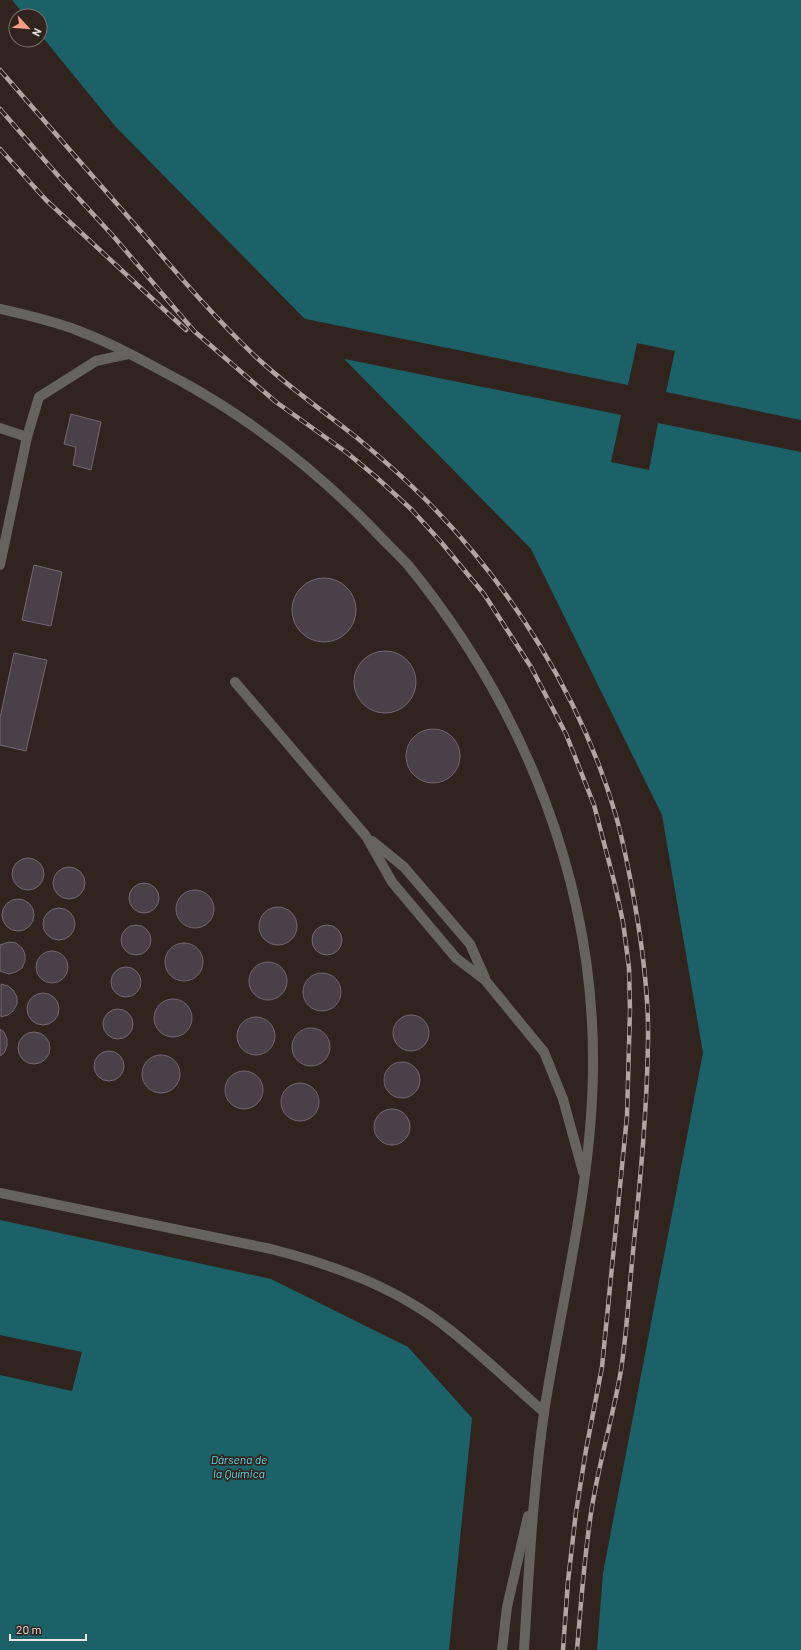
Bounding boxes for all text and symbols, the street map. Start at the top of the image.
north arrow [8,8,48,48]
text: N [30,26,45,39]
water label: Dársena de la Química [211,1452,267,1480]
scale bar [10,1616,86,1642]
text: 20 m [16,1622,42,1636]

